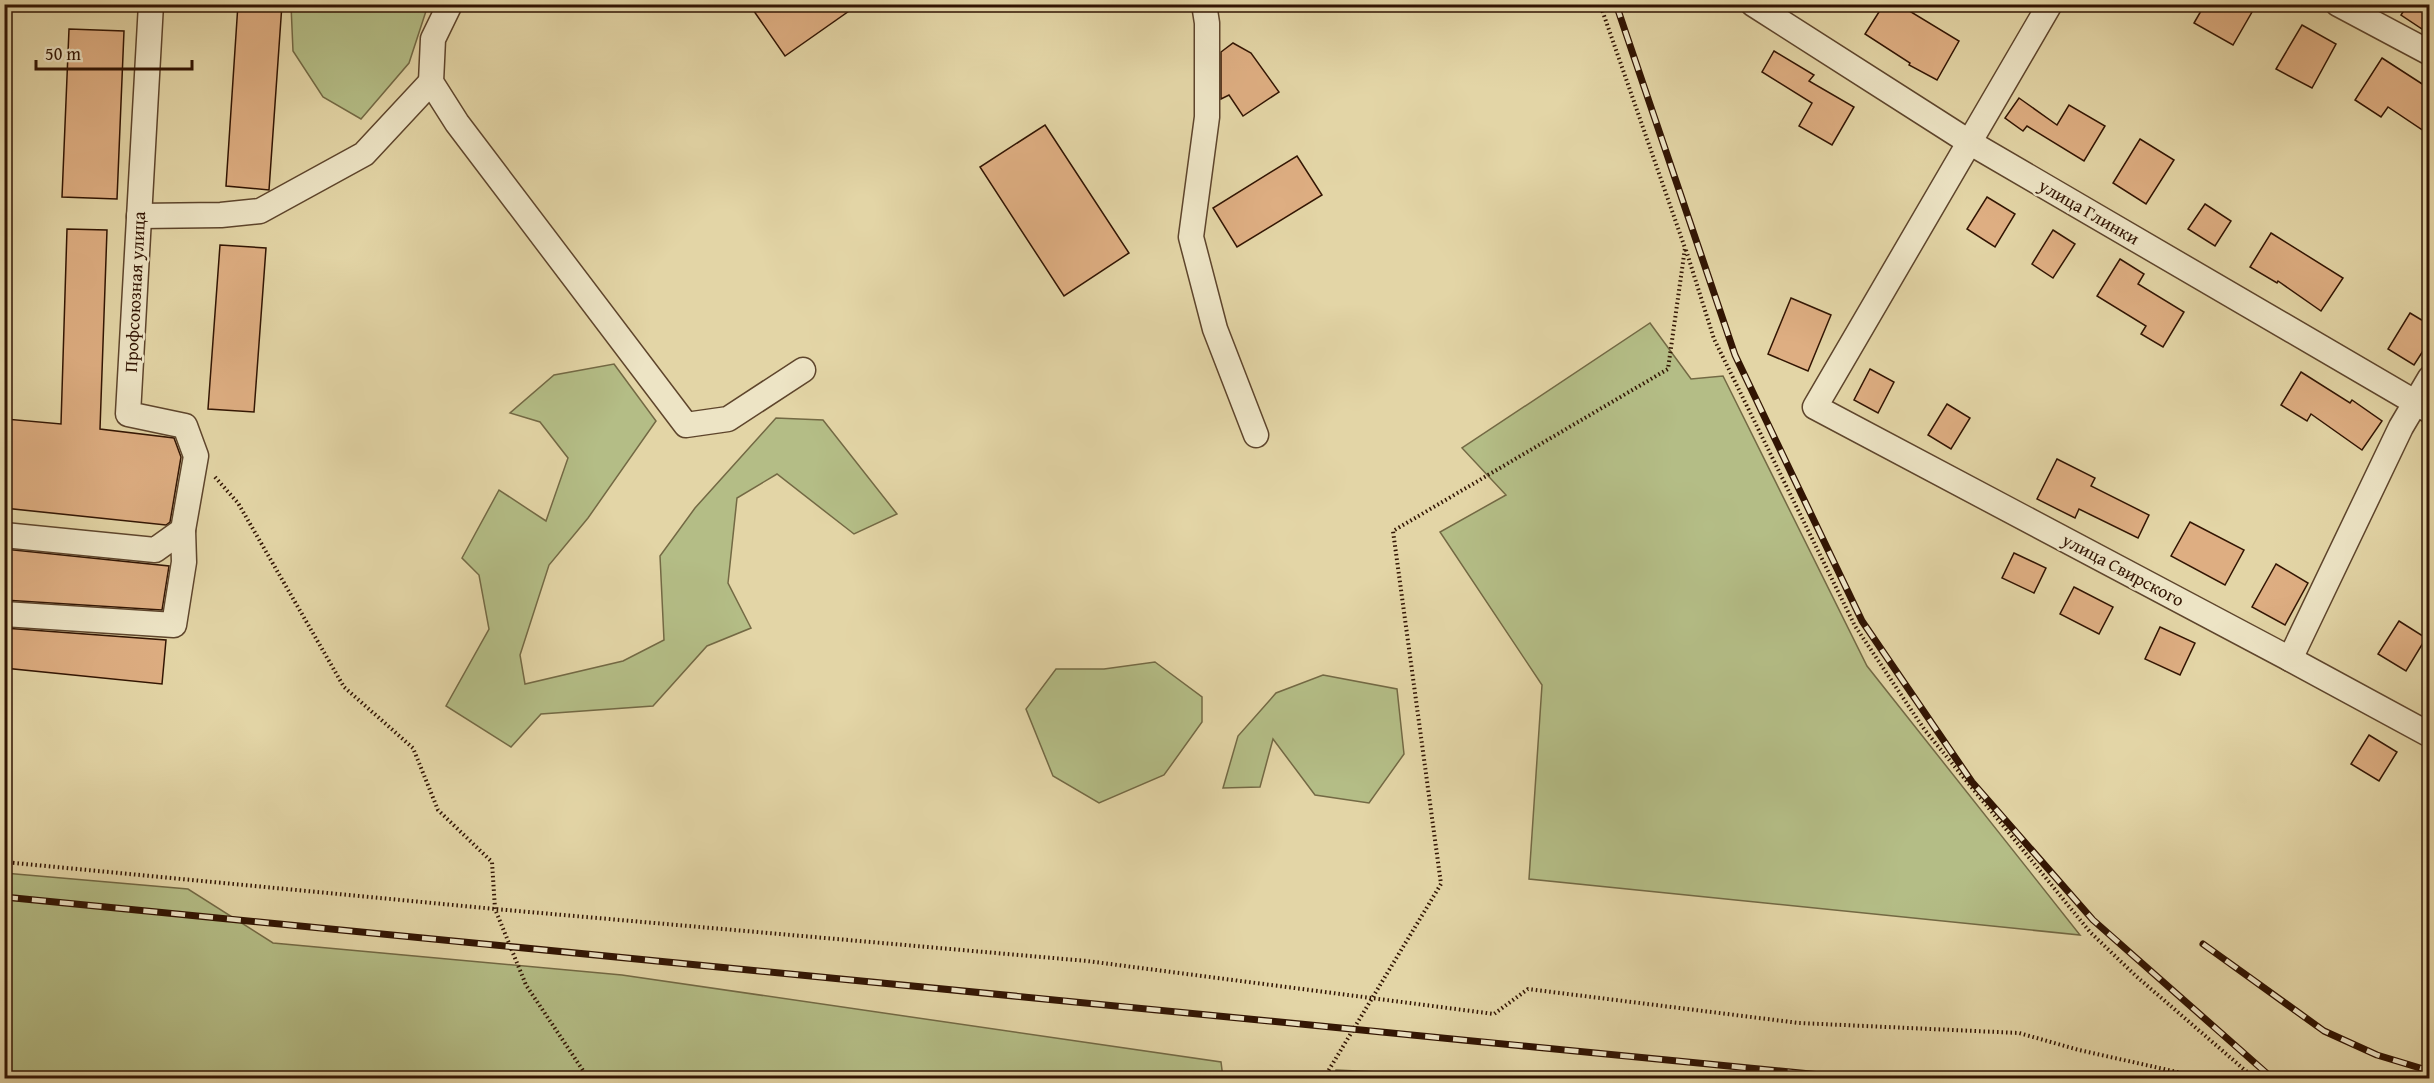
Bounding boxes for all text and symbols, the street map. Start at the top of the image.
scale bar [36,33,192,71]
text: 50 m [45,40,81,67]
street label: улица Глинки [2033,171,2145,252]
street label: Профсоюзная улица [117,210,152,373]
street label: улица Свирского [2056,525,2189,613]

